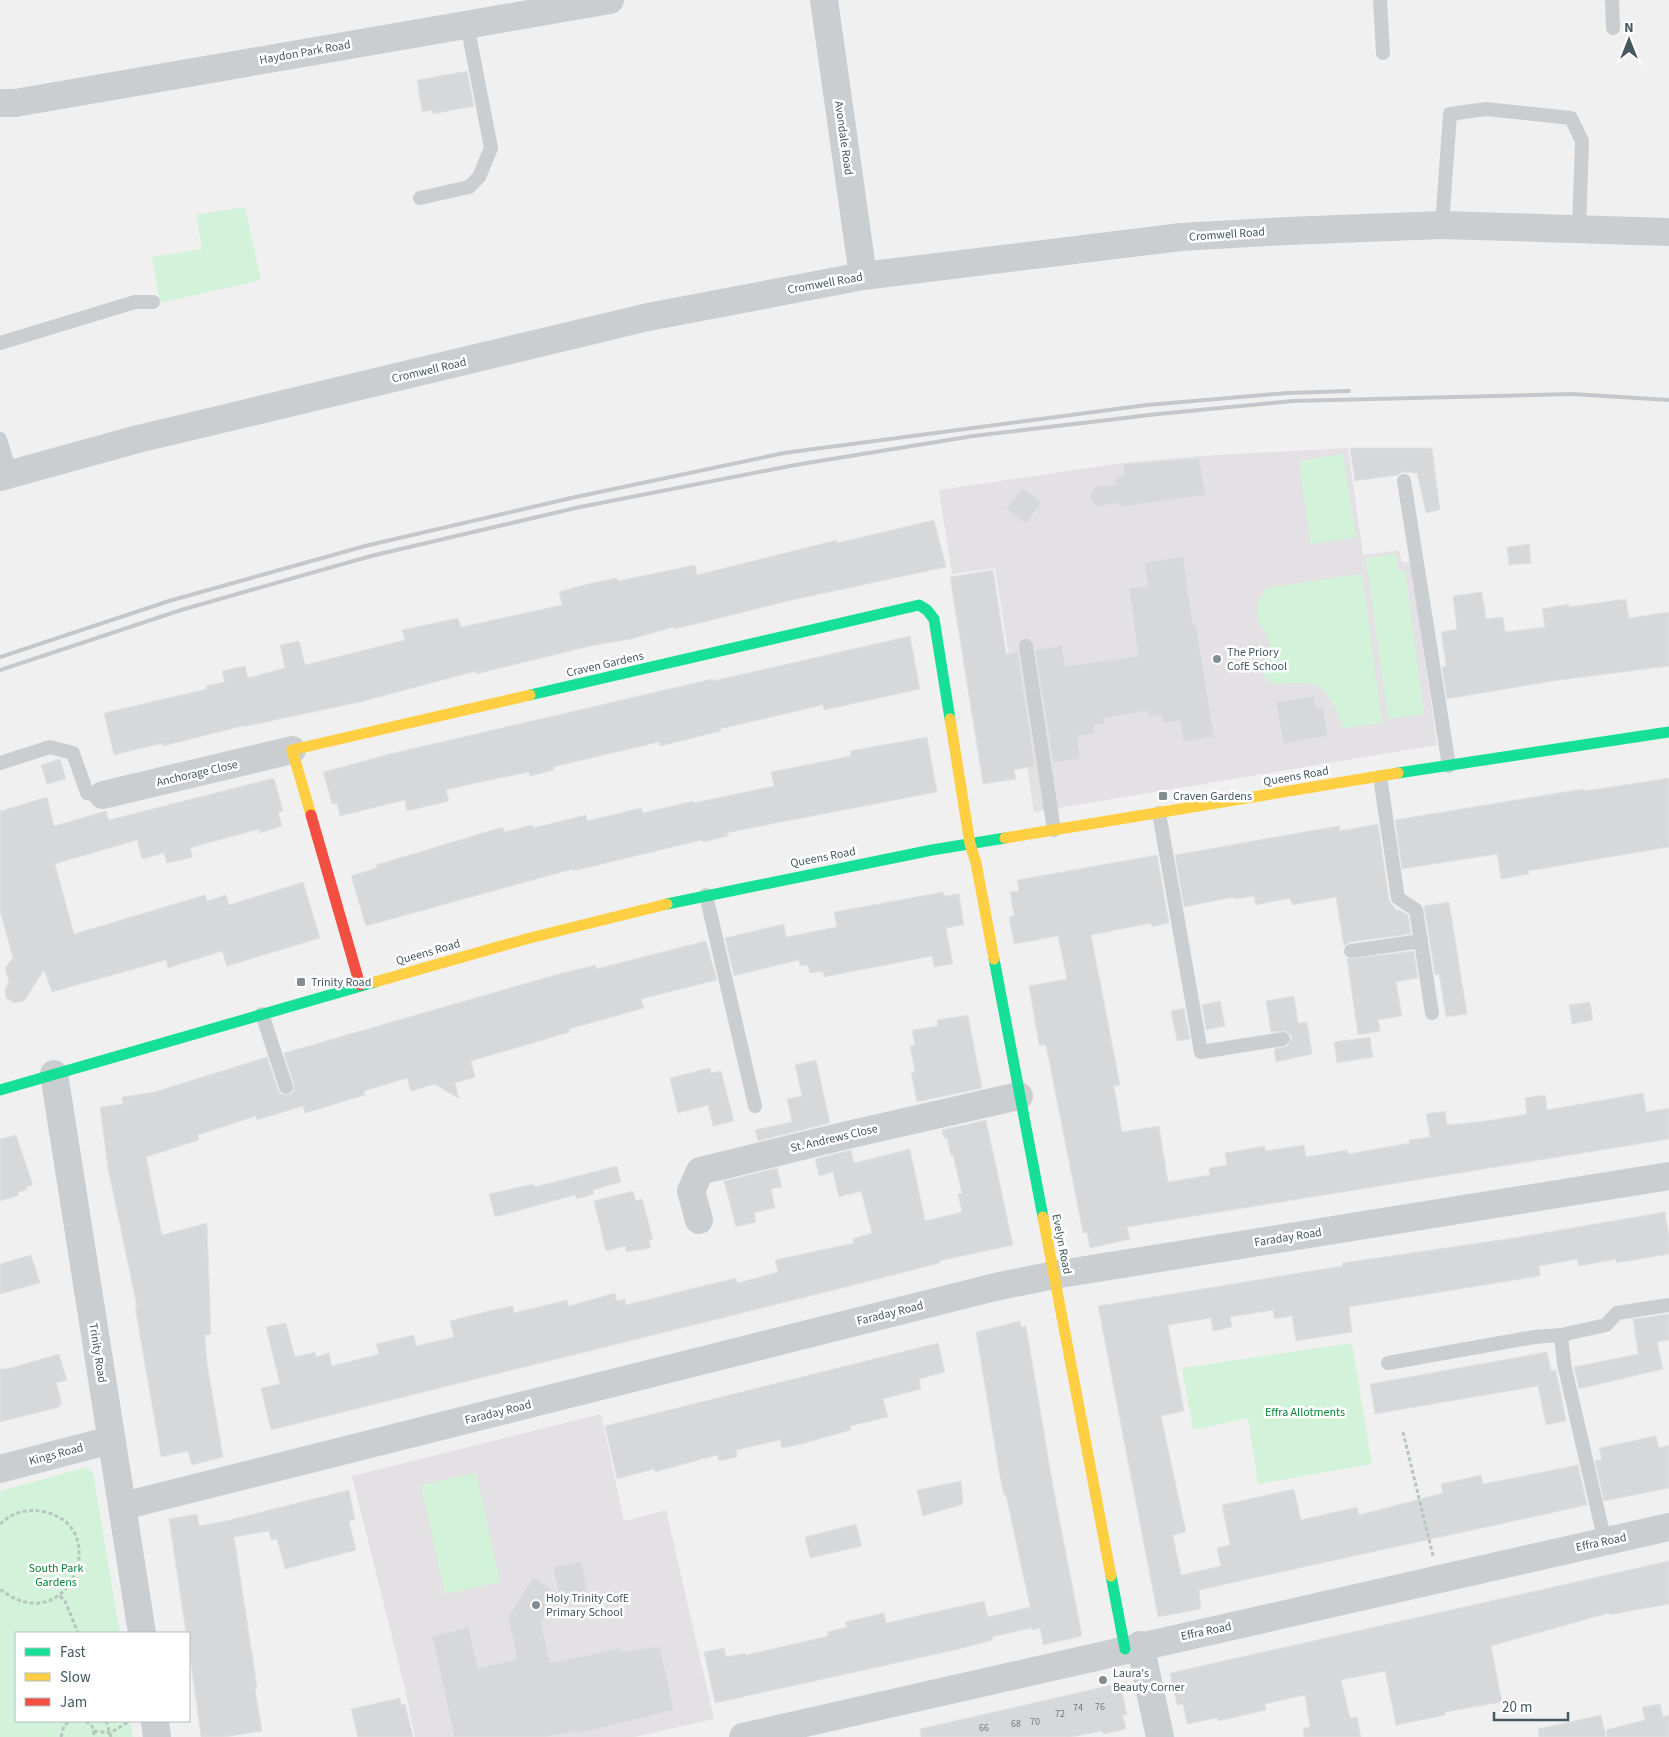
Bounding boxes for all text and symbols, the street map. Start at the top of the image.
north arrow [1604,15,1654,65]
text: N [1624,18,1634,38]
street label: Haydon Park Road [258,36,352,69]
street label: Avondale Road [830,100,857,176]
street label: Cromwell Road [1188,223,1266,246]
street label: Cromwell Road [786,269,864,298]
street label: Cromwell Road [390,354,468,387]
place label: The Priory CofE School [1227,644,1287,675]
street label: Craven Gardens [565,647,645,682]
marker: The Priory CofE School [1211,653,1223,665]
street label: Anchorage Close [155,756,240,791]
street label: Queens Road [1262,762,1330,791]
place label: Craven Gardens [1173,788,1252,805]
marker: Craven Gardens [1157,790,1169,802]
street label: Queens Road [789,843,857,872]
street label: Queens Road [394,935,462,970]
place label: Trinity Road [311,974,371,991]
marker: Trinity Road [295,976,307,988]
street label: St. Andrews Close [789,1120,879,1157]
street label: Evelyn Road [1047,1212,1076,1276]
street label: Faraday Road [1253,1224,1323,1251]
street label: Faraday Road [855,1297,925,1330]
street label: Trinity Road [84,1322,111,1384]
street label: Faraday Road [463,1396,533,1429]
park label: Effra Allotments [1265,1404,1345,1421]
street label: Kings Road [27,1439,85,1470]
street label: Effra Road [1574,1529,1628,1556]
park label: South Park Gardens [29,1560,83,1591]
place label: Holy Trinity CofE Primary School [546,1590,629,1621]
marker: Holy Trinity CofE Primary School [530,1599,542,1611]
street label: Effra Road [1179,1618,1233,1645]
legend [15,1632,190,1722]
text: Fast [60,1642,86,1663]
place label: Laura's Beauty Corner [1113,1665,1186,1696]
text: Slow [60,1667,91,1688]
marker: Laura's Beauty Corner [1097,1674,1109,1686]
scale bar [1494,1690,1568,1722]
text: Jam [60,1692,87,1713]
text: 20 m [1502,1697,1532,1718]
house number: 76 [1095,1700,1105,1714]
house number: 74 [1073,1701,1083,1715]
house number: 72 [1055,1707,1065,1721]
house number: 70 [1030,1715,1040,1729]
house number: 68 [1011,1717,1021,1731]
house number: 66 [979,1721,989,1735]

